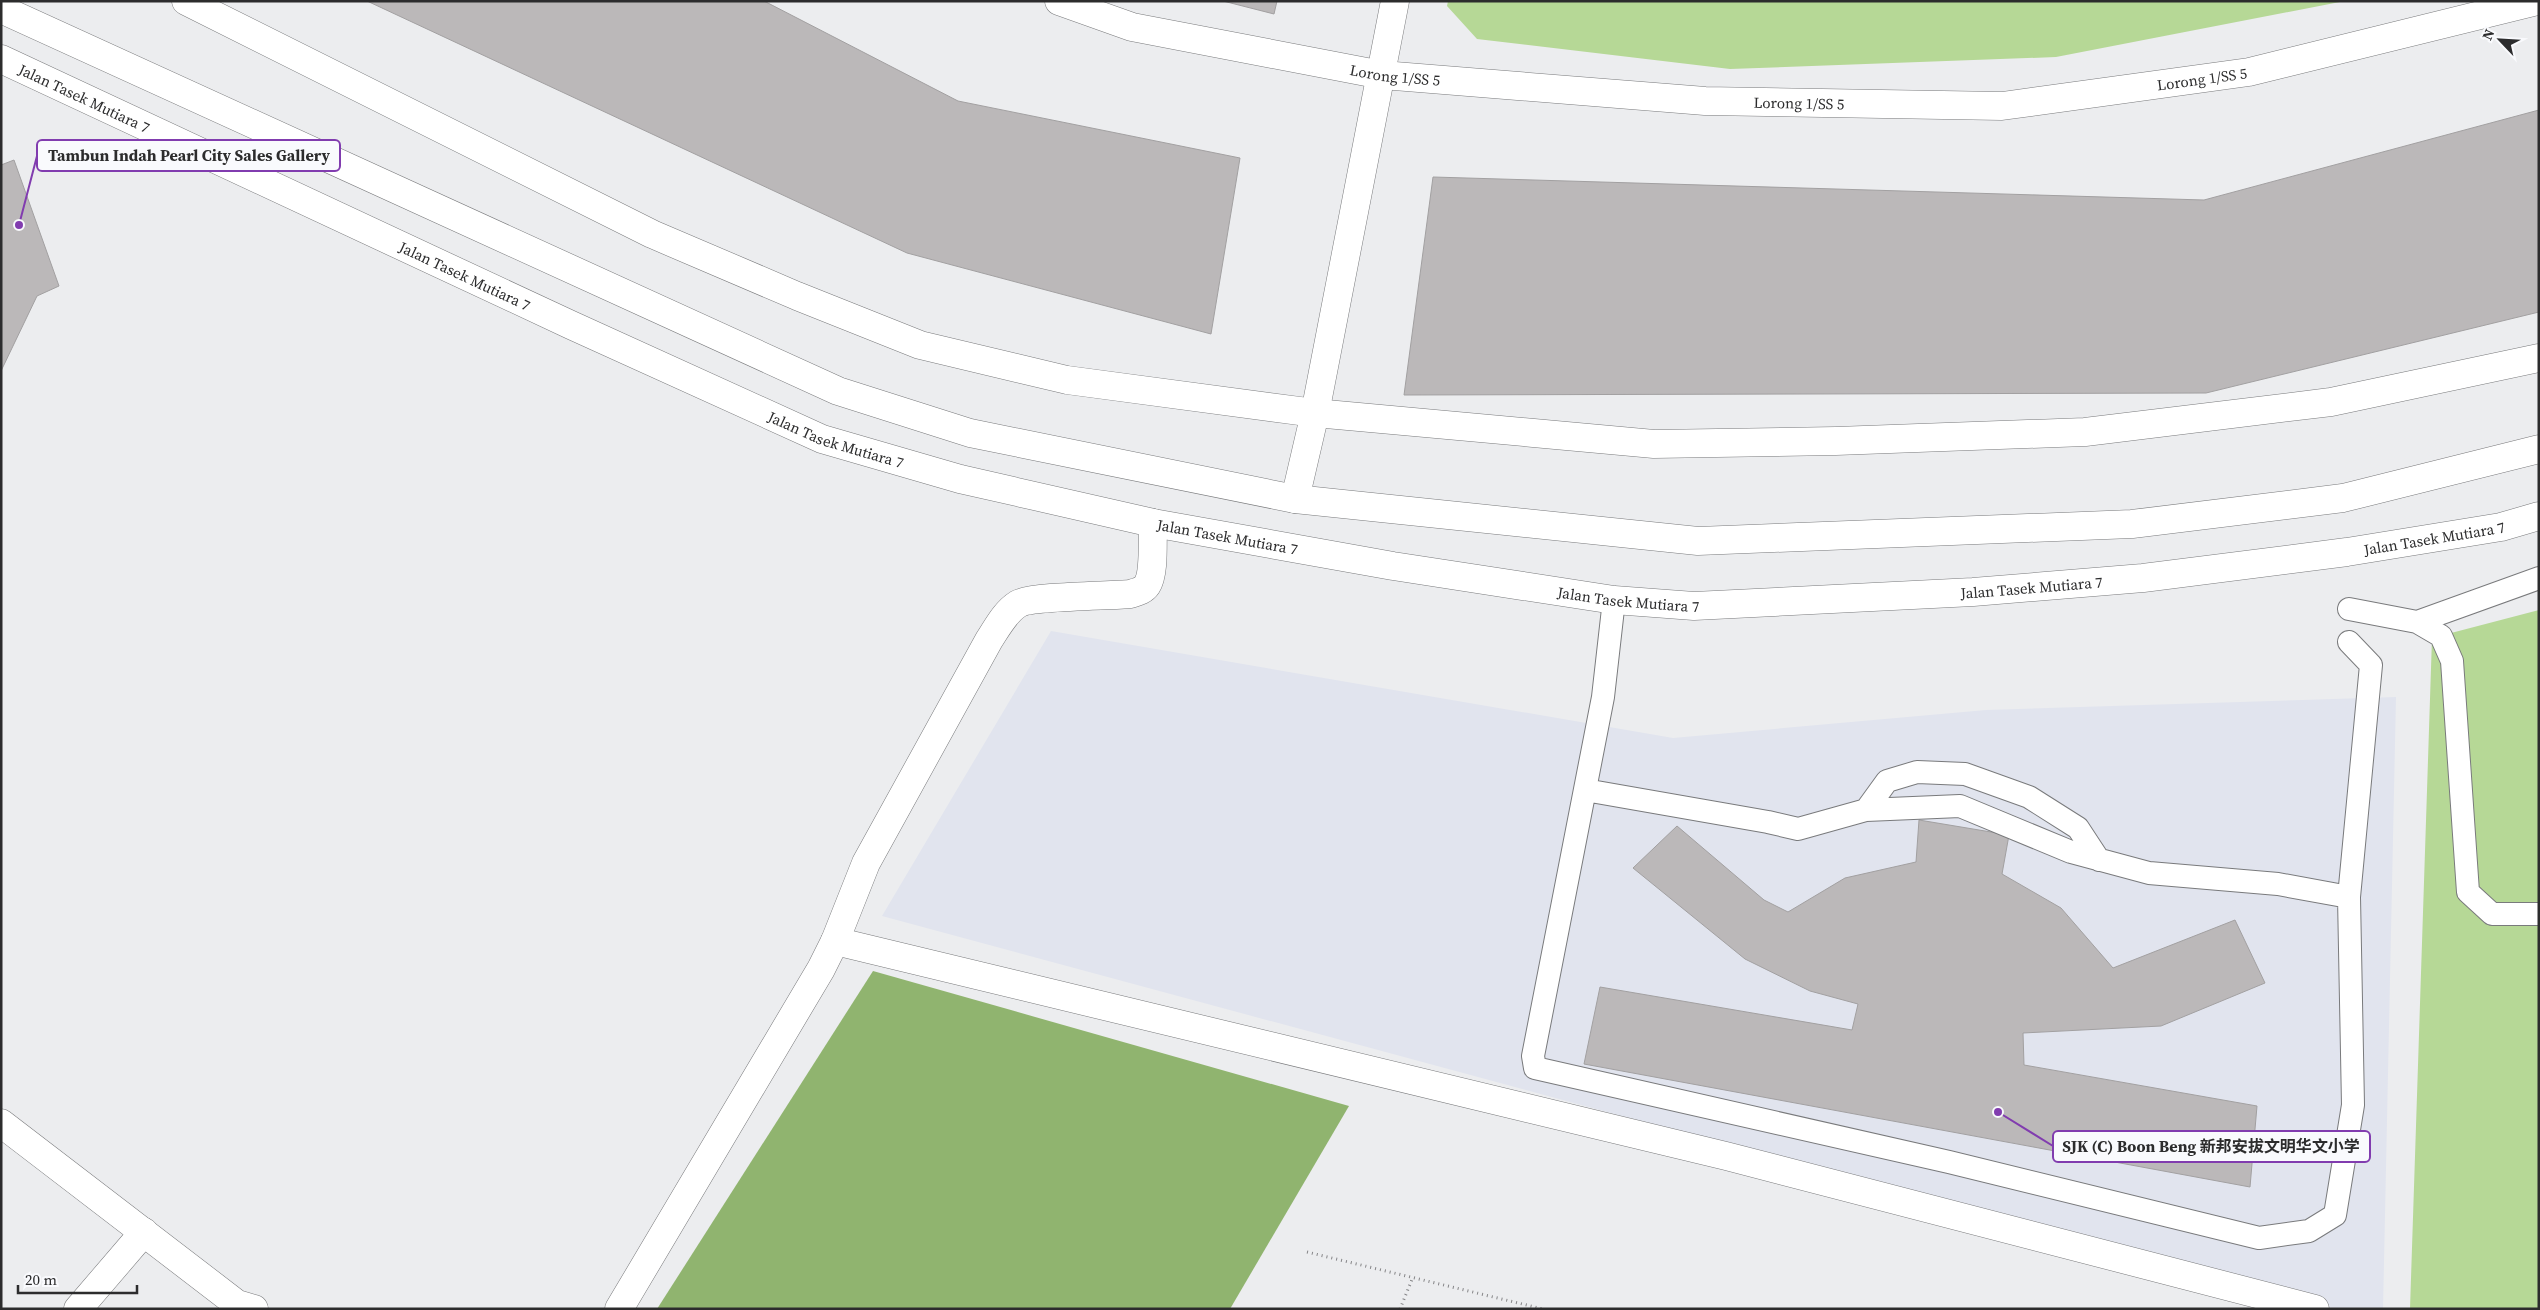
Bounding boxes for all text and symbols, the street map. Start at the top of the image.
north arrow [2475,15,2525,65]
text: N [2477,26,2499,43]
street label: Jalan Tasek Mutiara 7 [14,58,153,138]
street label: Lorong 1/SS 5 [1348,59,1441,90]
street label: Lorong 1/SS 5 [2156,62,2248,95]
street label: Lorong 1/SS 5 [1753,91,1844,114]
callout: Tambun Indah Pearl City Sales Gallery [37,140,340,171]
text: Tambun Indah Pearl City Sales Gallery [48,144,331,166]
street label: Jalan Tasek Mutiara 7 [395,235,534,315]
street label: Jalan Tasek Mutiara 7 [764,405,906,473]
street label: Jalan Tasek Mutiara 7 [1154,513,1300,559]
street label: Jalan Tasek Mutiara 7 [2361,516,2508,560]
street label: Jalan Tasek Mutiara 7 [1959,571,2103,603]
street label: Jalan Tasek Mutiara 7 [1555,581,1700,617]
callout: SJK (C) Boon Beng 新邦安拔文明华文小学 [2053,1131,2370,1162]
text: SJK (C) Boon Beng 新邦安拔文明华文小学 [2062,1135,2360,1157]
scale bar [18,1262,136,1294]
text: 20 m [25,1269,57,1290]

